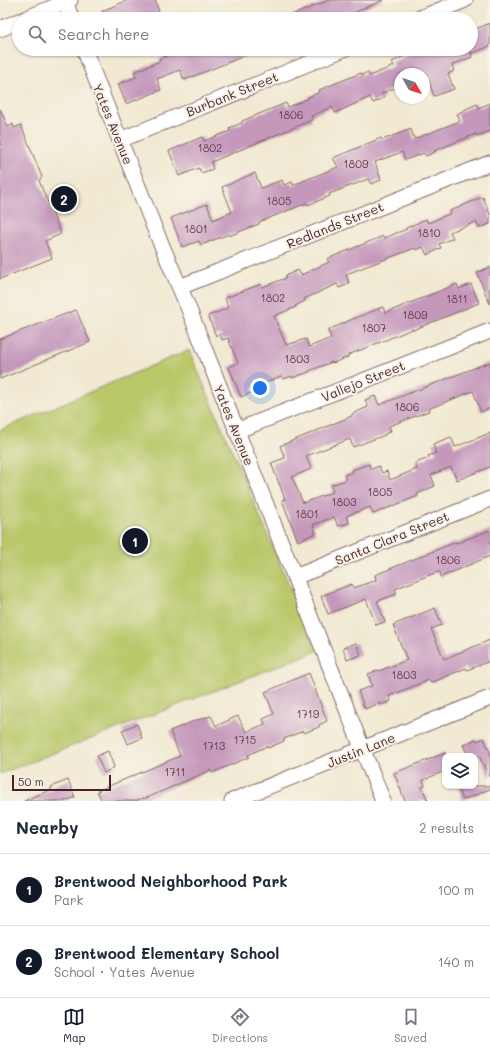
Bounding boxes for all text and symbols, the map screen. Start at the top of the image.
search box [12,12,478,56]
icon: search [26,23,48,45]
text: Search here [58,24,149,44]
street label: Burbank Street [183,67,281,120]
north arrow [394,68,430,104]
street label: Yates Avenue [90,81,137,167]
house number: 1806 [278,107,304,122]
house number: 1802 [198,140,222,155]
house number: 1809 [344,156,369,171]
pin: 2 [51,184,77,214]
house number: 1805 [267,193,291,208]
street label: Redlands Street [284,197,386,252]
house number: 1801 [184,221,208,236]
house number: 1810 [417,225,441,240]
house number: 1802 [261,290,285,305]
house number: 1811 [446,291,468,306]
house number: 1809 [403,307,428,322]
house number: 1807 [362,320,386,335]
house number: 1803 [285,351,310,366]
street label: Vallejo Street [319,356,407,405]
your location [250,378,270,398]
street label: Yates Avenue [211,382,258,468]
house number: 1806 [394,399,420,414]
house number: 1805 [368,484,392,499]
house number: 1803 [332,494,357,509]
house number: 1801 [295,506,319,521]
street label: Santa Clara Street [332,507,452,568]
pin: 1 [122,526,148,556]
house number: 1806 [435,552,461,567]
house number: 1803 [392,667,417,682]
house number: 1719 [297,706,320,721]
street label: Justin Lane [324,728,397,771]
house number: 1715 [234,732,256,747]
house number: 1713 [203,738,226,753]
map controls [442,753,478,789]
button: layers [442,753,478,789]
house number: 1711 [165,764,185,779]
scale bar [12,773,111,792]
text: 50 m [18,774,44,789]
text: Nearby [16,816,78,838]
text: 2 results [419,819,474,836]
text: Brentwood Neighborhood Park [54,871,287,891]
text: 1 [26,881,32,898]
text: 100 m [438,881,474,898]
text: Park [54,891,83,908]
text: Brentwood Elementary School [54,943,279,963]
text: 2 [25,953,33,970]
text: 140 m [438,953,474,970]
text: School · Yates Avenue [54,963,195,980]
tab: Map [63,1006,86,1045]
tab: Directions [212,1006,268,1045]
tab: Saved [394,1006,427,1045]

